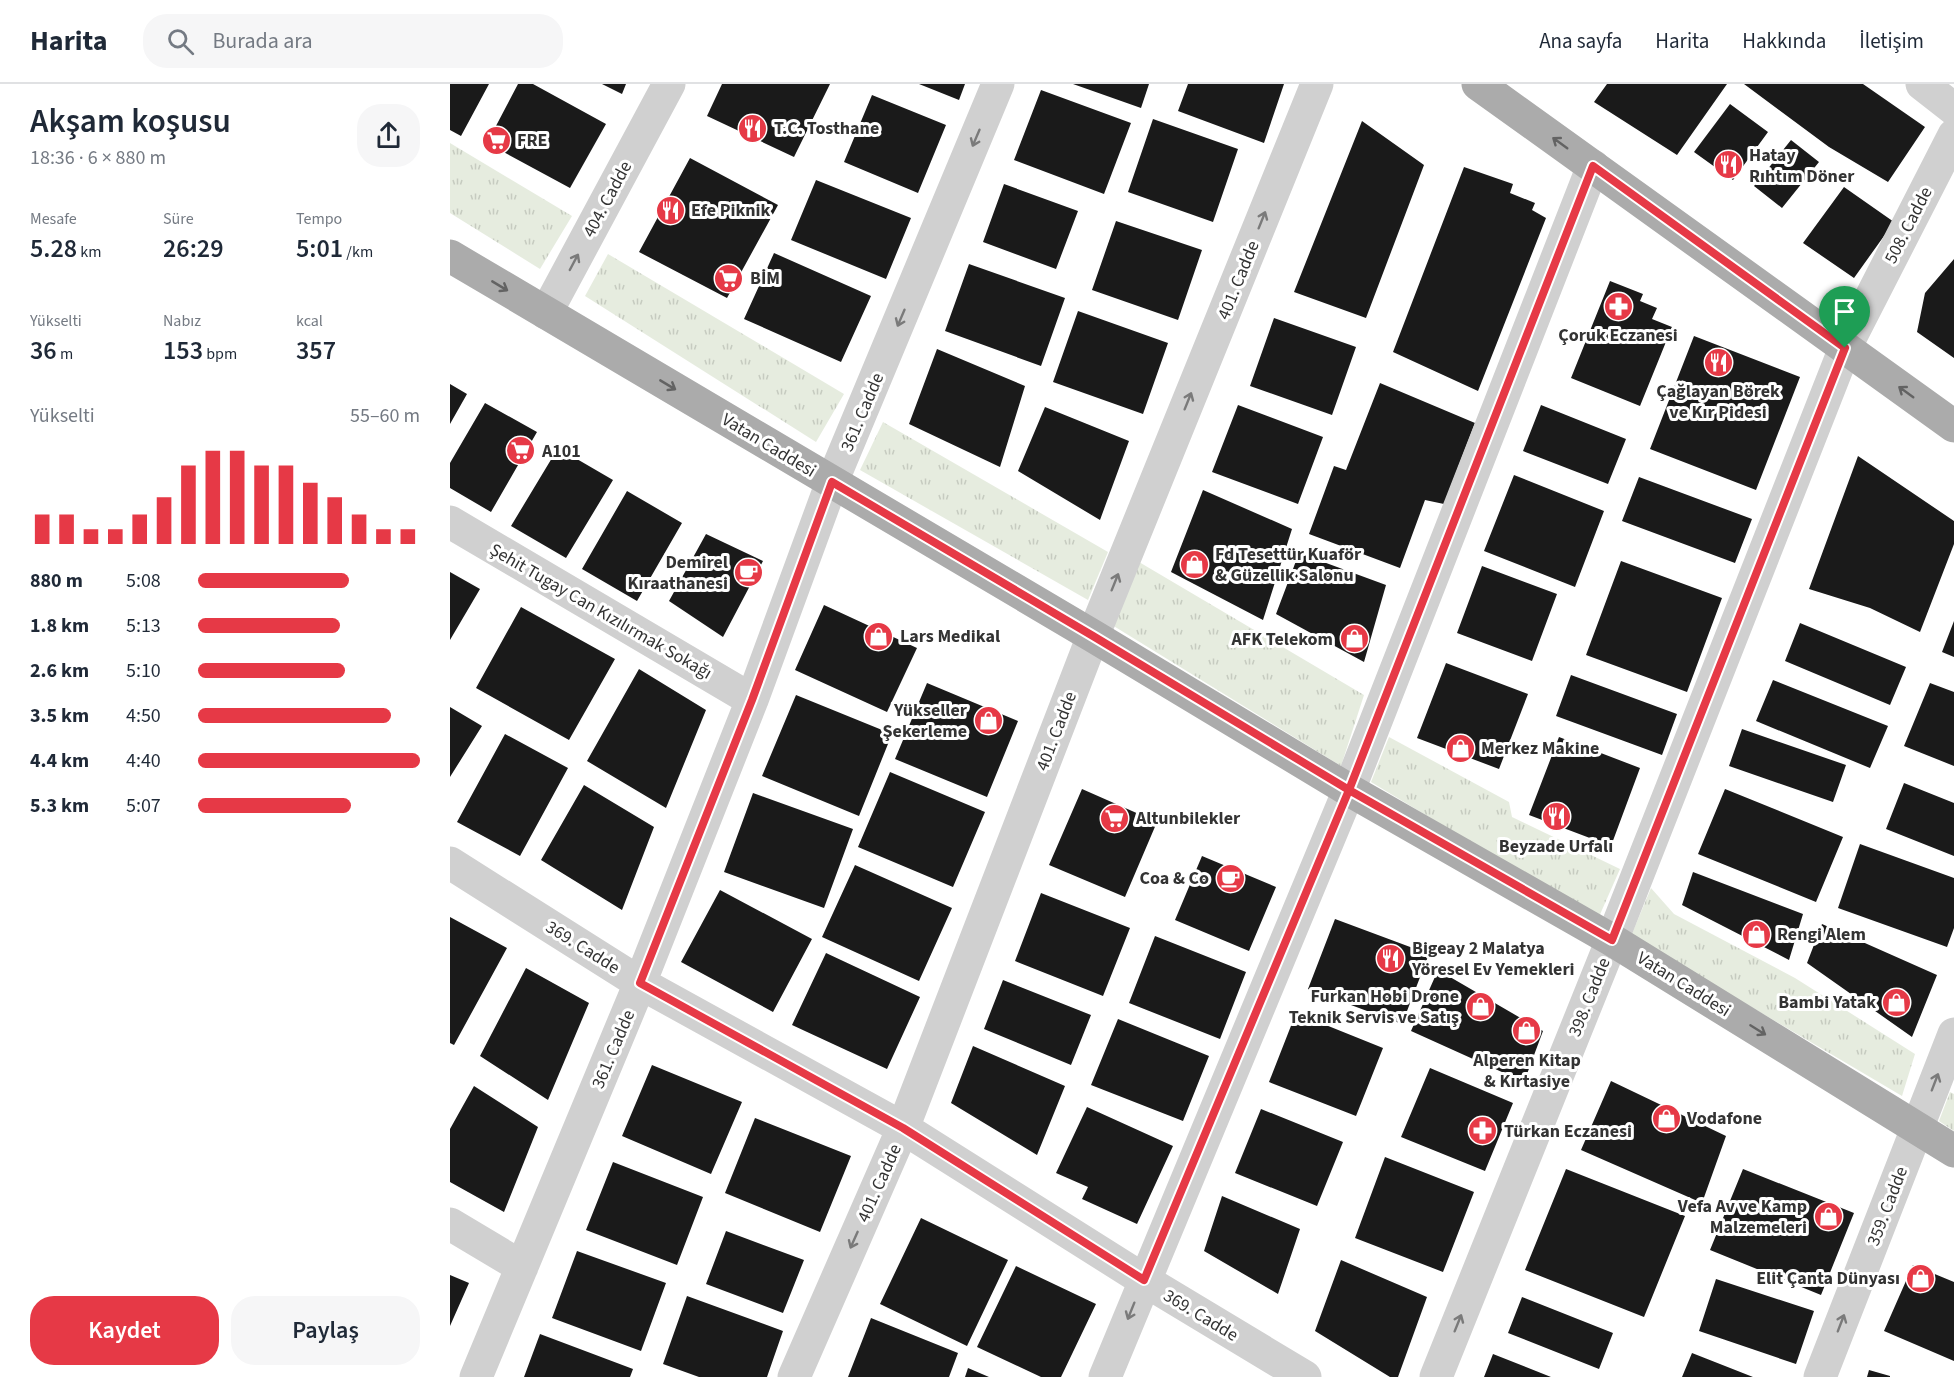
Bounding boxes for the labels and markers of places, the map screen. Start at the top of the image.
restaurant icon: T.C. Tosthane [737,112,769,144]
place label: T.C. Tosthane [774,116,879,141]
supermarket icon: FRE [480,124,512,156]
place label: FRE [517,128,547,153]
place label: Hatay Rıhtım Döner [1749,143,1855,189]
restaurant icon: Hatay Rıhtım Döner [1712,149,1744,181]
restaurant icon: Efe Piknik [654,194,686,226]
place label: Efe Piknik [691,198,771,223]
supermarket icon: BİM [713,262,745,294]
place label: BİM [750,266,780,291]
pin [1819,286,1870,348]
pharmacy icon: Çoruk Eczanesi [1602,290,1634,322]
place label: Çoruk Eczanesi [1558,323,1678,348]
restaurant icon: Çağlayan Börek ve Kır Pidesi [1702,346,1734,378]
place label: Çağlayan Börek ve Kır Pidesi [1656,379,1780,425]
supermarket icon: A101 [505,435,537,467]
place label: A101 [541,439,581,464]
place label: Fd Tesettür Kuaför & Güzellik Salonu [1215,542,1362,588]
shop icon: Fd Tesettür Kuaför & Güzellik Salonu [1178,548,1210,580]
place label: Demirel Kıraathanesi [627,550,728,596]
cafe icon: Demirel Kıraathanesi [733,556,765,588]
shop icon: Lars Medikal [863,620,895,652]
shop icon: AFK Telekom [1338,623,1370,655]
place label: Lars Medikal [900,624,1000,649]
place label: AFK Telekom [1230,627,1333,652]
place label: Yükseller Şekerleme [883,698,968,744]
shop icon: Yükseller Şekerleme [972,704,1004,736]
shop icon: Merkez Makine [1444,732,1476,764]
place label: Merkez Makine [1481,736,1599,761]
restaurant icon: Beyzade Urfalı [1540,801,1572,833]
supermarket icon: Altunbilekler [1099,802,1131,834]
place label: Altunbilekler [1135,806,1241,831]
place label: Beyzade Urfalı [1499,834,1613,859]
cafe icon: Coa & Co [1214,862,1246,894]
place label: Coa & Co [1140,866,1209,891]
shop icon: Rengi Alem [1740,918,1772,950]
place label: Rengi Alem [1777,922,1866,947]
place label: Bigeay 2 Malatya Yöresel Ev Yemekleri [1411,936,1575,982]
restaurant icon: Bigeay 2 Malatya Yöresel Ev Yemekleri [1375,942,1407,974]
place label: Furkan Hobi Drone Teknik Servis ve Satış [1289,984,1459,1030]
shop icon: Bambi Yatak [1881,986,1913,1018]
shop icon: Furkan Hobi Drone Teknik Servis ve Satış [1464,990,1496,1022]
place label: Bambi Yatak [1778,990,1876,1015]
shop icon: Alperen Kitap & Kırtasiye [1511,1015,1543,1047]
place label: Alperen Kitap & Kırtasiye [1472,1048,1581,1094]
shop icon: Vodafone [1650,1102,1682,1134]
place label: Vodafone [1686,1106,1762,1131]
pharmacy icon: Türkan Eczanesi [1467,1115,1499,1147]
place label: Türkan Eczanesi [1504,1119,1632,1144]
place label: Vefa Av ve Kamp Malzemeleri [1677,1194,1807,1240]
shop icon: Vefa Av ve Kamp Malzemeleri [1812,1200,1844,1232]
shop icon: Elit Çanta Dünyası [1905,1262,1937,1294]
place label: Elit Çanta Dünyası [1756,1266,1900,1291]

